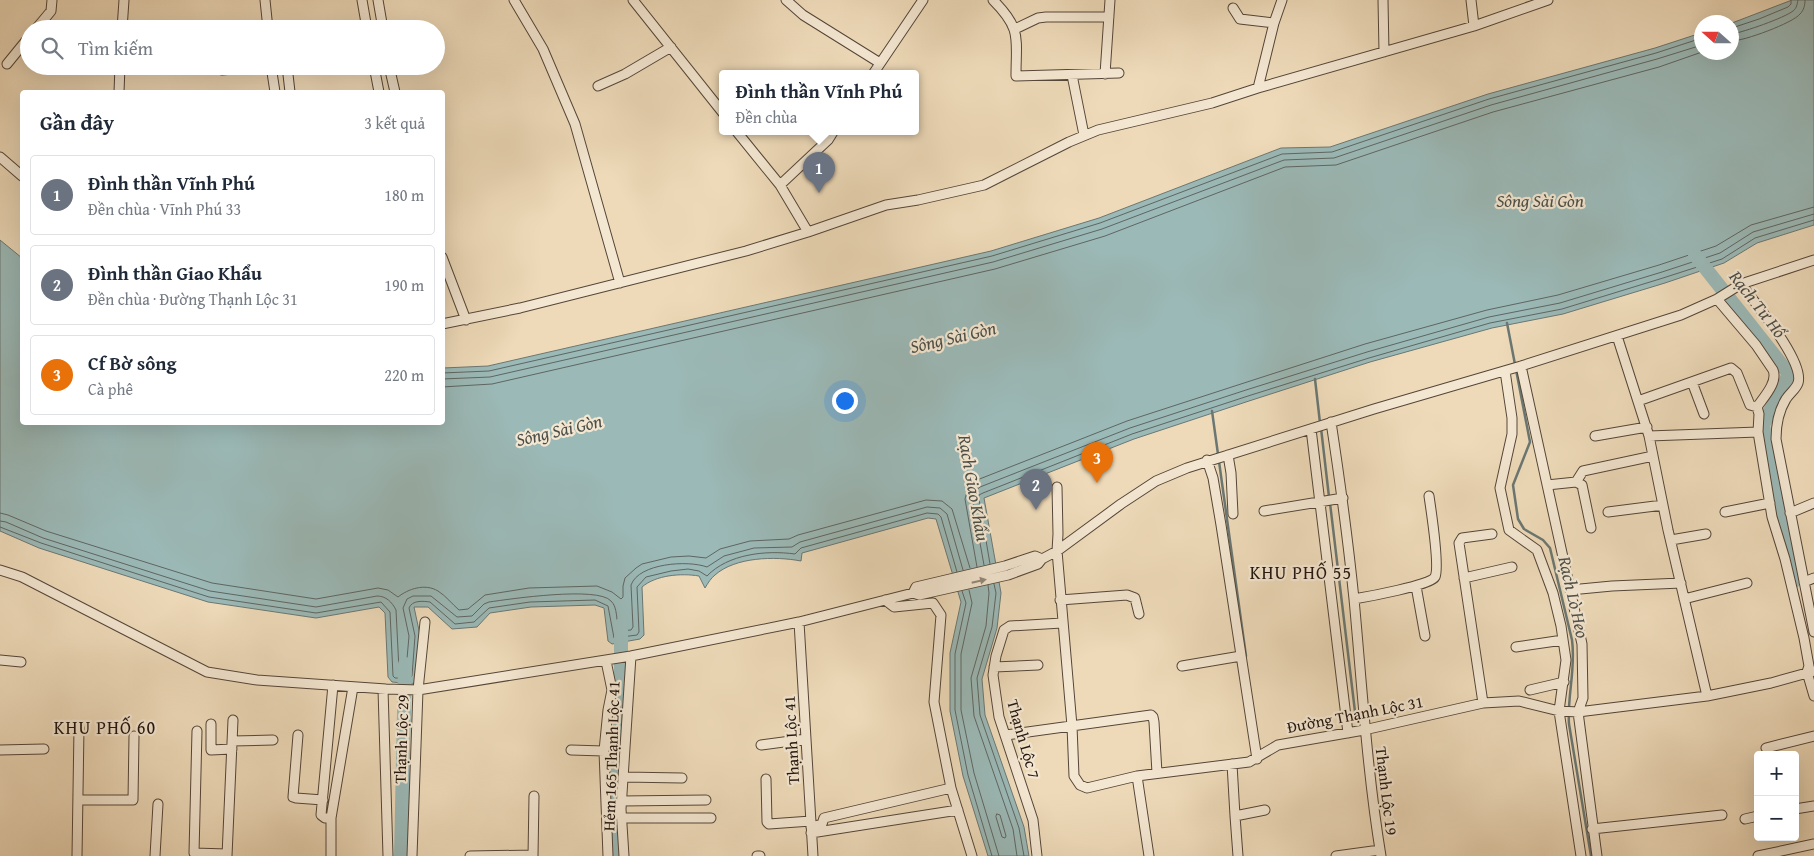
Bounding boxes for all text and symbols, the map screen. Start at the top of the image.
north arrow [1694,15,1739,60]
search box [20,20,445,75]
icon: search [38,34,66,62]
text: Tìm kiếm [78,34,153,62]
popup [719,70,919,135]
text: Đình thần Vĩnh Phú [736,77,902,105]
text: Đền chùa [736,105,797,129]
text: Gần đây [40,107,114,138]
text: 3 kết quả [364,111,425,135]
pin: 1 [803,152,835,193]
text: Đình thần Vĩnh Phú [88,169,255,197]
text: 1 [53,183,61,207]
text: 180 m [384,183,424,207]
water label: Sông Sài Gòn [1496,187,1584,214]
text: Đền chùa · Vĩnh Phú 33 [88,197,241,221]
text: Đình thần Giao Khẩu [88,259,262,287]
water label: Rạch Tư Hổ [1722,264,1794,345]
text: 2 [53,273,61,297]
text: 190 m [384,273,424,297]
text: Đền chùa · Đường Thạnh Lộc 31 [88,287,298,311]
water label: Sông Sài Gòn [907,314,999,360]
text: Cf Bờ sông [88,349,177,377]
text: 3 [53,363,61,387]
text: 220 m [384,363,424,387]
text: Cà phê [88,377,133,401]
your location [832,388,858,414]
water label: Sông Sài Gòn [513,407,605,453]
water label: Rạch Giao Khẩu [951,431,997,544]
pin: 3 [1081,442,1113,483]
pin: 2 [1020,469,1052,510]
water label: Rạch Lò Heo [1551,552,1597,641]
district label: KHU PHỐ 55 [1250,559,1352,586]
one-way arrow [972,577,987,585]
street label: Hẻm 165 Thạnh Lộc 41 [596,680,626,832]
street label: Đường Thạnh Lộc 31 [1285,689,1425,739]
street label: Thạnh Lộc 29 [387,694,415,784]
street label: Thạnh Lộc 41 [777,695,805,785]
street label: Thạnh Lộc 7 [1001,697,1047,782]
district label: KHU PHỐ 60 [54,714,156,741]
street label: Thạnh Lộc 19 [1370,745,1404,837]
map controls [1754,751,1799,841]
button: + [1754,751,1799,796]
button: − [1754,796,1799,841]

